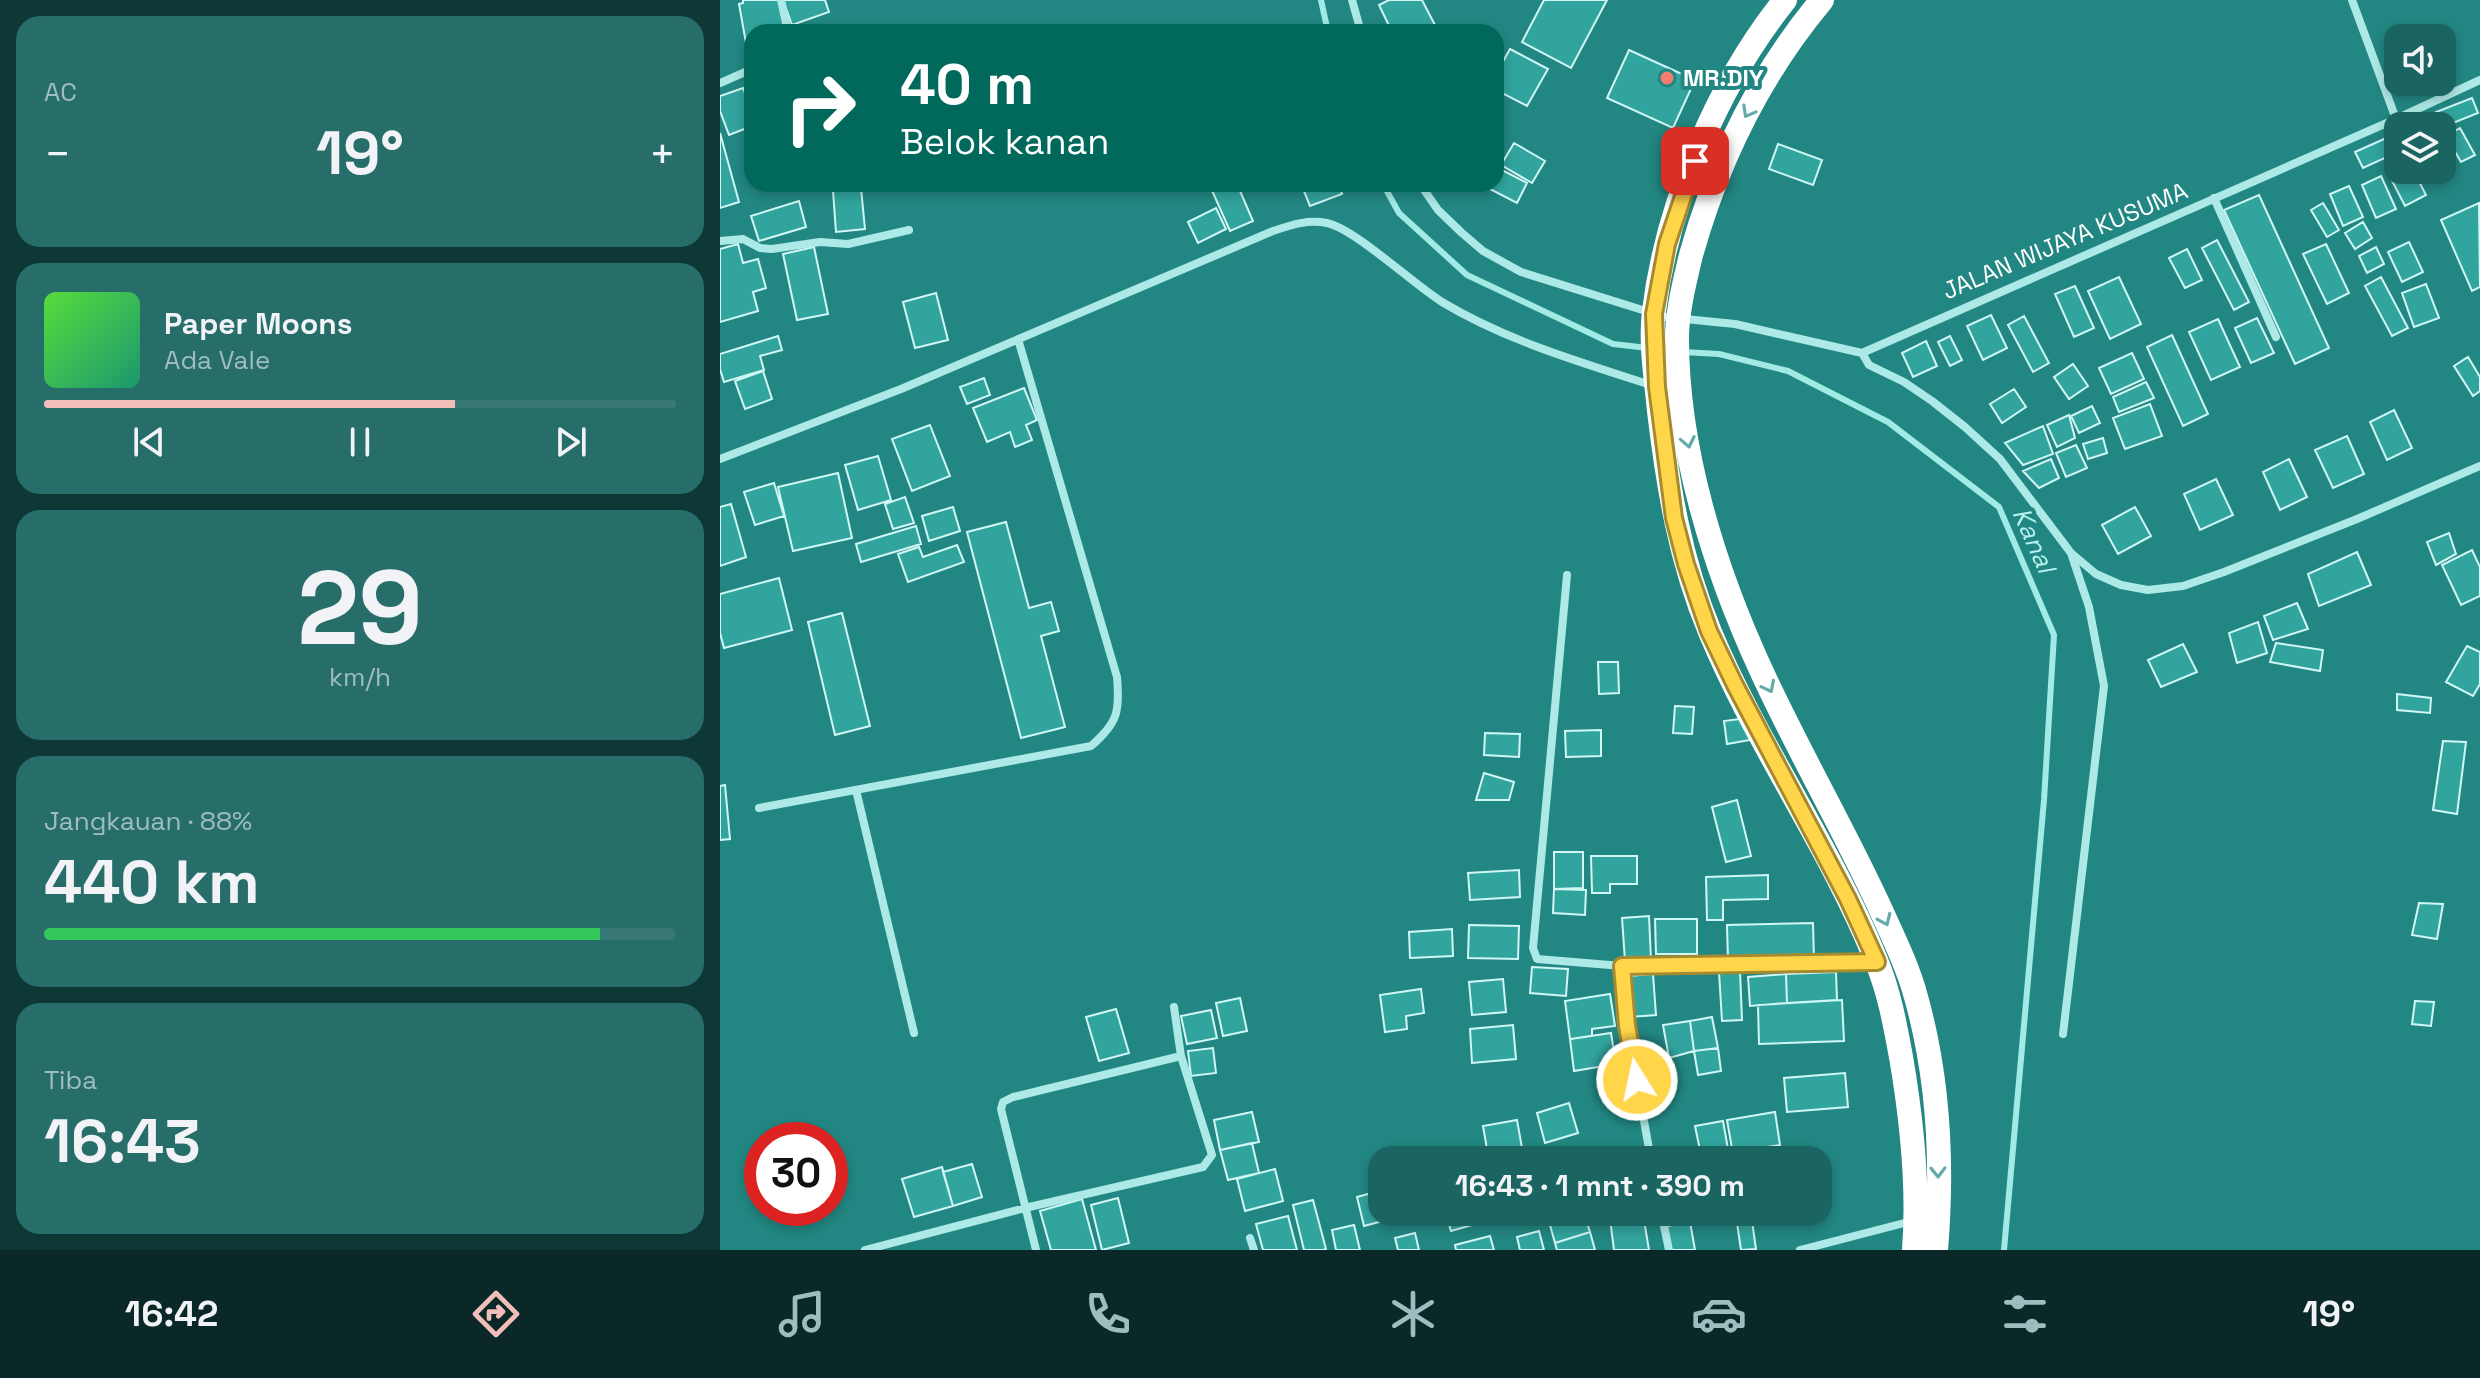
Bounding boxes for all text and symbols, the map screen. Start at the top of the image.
map controls [2384,24,2456,184]
button: sound [2384,24,2456,96]
text: 40 m [900,49,1034,120]
icon: right [768,56,872,160]
place label: MR.DIY [1683,62,1764,93]
marker: MR.DIY [1658,69,1676,87]
text: AC [44,75,77,109]
one-way arrow [1742,103,1758,117]
button: layers [2384,112,2456,184]
text: 19° [316,115,404,192]
text: Belok kanan [900,119,1109,165]
text: − [44,126,71,182]
text: + [649,126,676,182]
pin [1661,127,1729,195]
icon: arrive [1673,139,1717,183]
street label: JALAN WIJAYA KUSUMA [1938,175,2192,306]
text: Paper Moons [164,304,353,343]
text: Ada Vale [164,343,270,377]
icon: previous [127,420,171,464]
icon: pause [338,420,382,464]
icon: next [549,420,593,464]
one-way arrow [1679,434,1696,448]
water label: Kanal [2005,502,2064,580]
text: 29 [297,542,423,674]
text: km/h [329,660,391,694]
one-way arrow [1760,679,1775,694]
text: Jangkauan · 88% [44,804,252,838]
text: 440 km [44,844,260,921]
one-way arrow [1876,912,1892,926]
position arrow [1595,1038,1679,1122]
text: Tiba [44,1063,97,1097]
text: 16:43 [44,1103,201,1180]
speed limit sign: 30 [744,1122,848,1226]
text: 16:43 · 1 mnt · 390 m [1455,1166,1745,1205]
one-way arrow [1930,1166,1947,1179]
icon: directions [468,1286,524,1342]
icon: music [774,1286,830,1342]
icon: phone [1080,1286,1136,1342]
icon: climate [1385,1286,1441,1342]
icon: car [1691,1286,1747,1342]
icon: filters [1997,1286,2053,1342]
text: 16:42 [125,1291,218,1337]
text: 19° [2302,1291,2355,1337]

